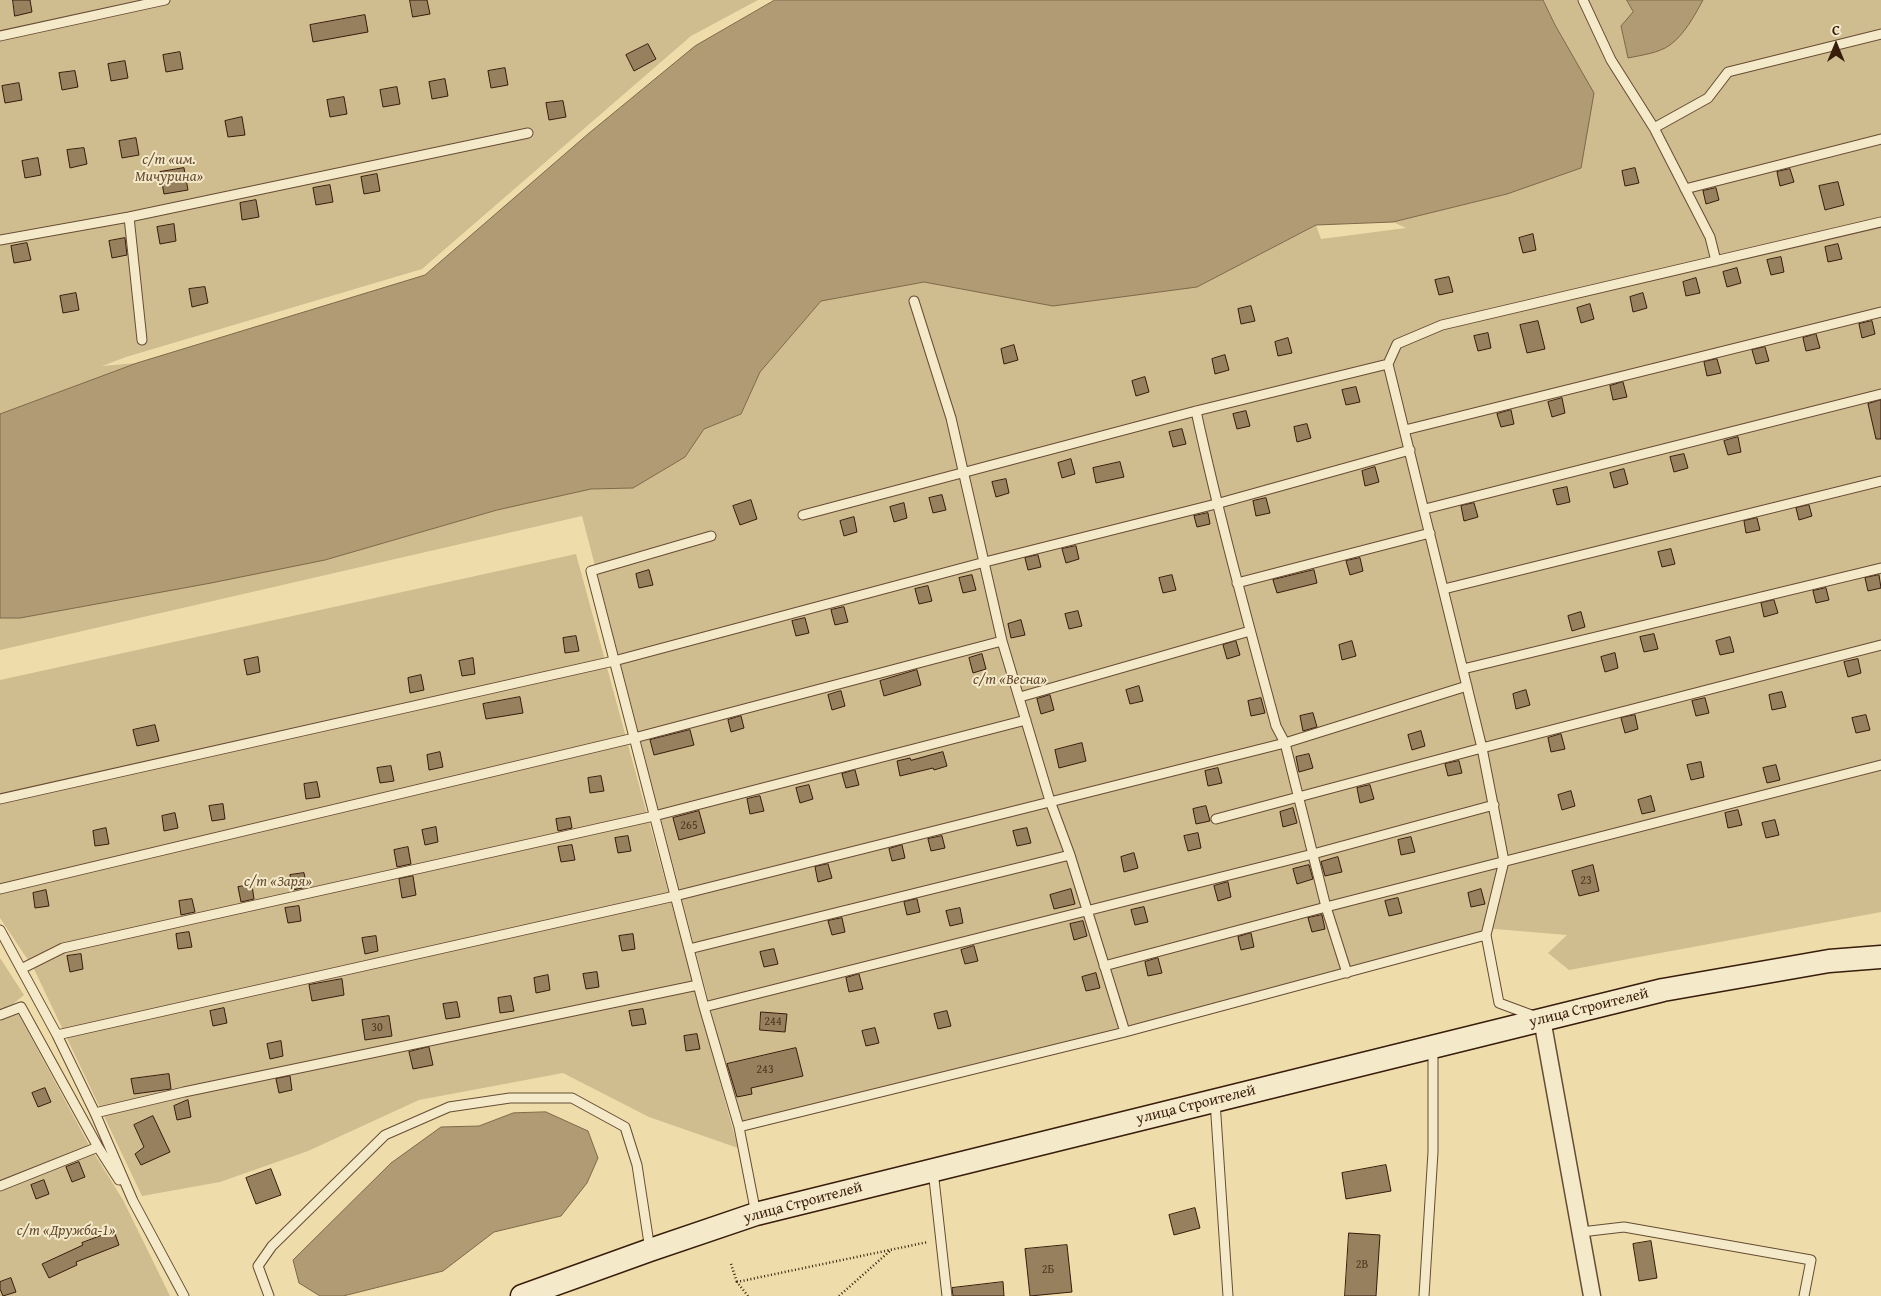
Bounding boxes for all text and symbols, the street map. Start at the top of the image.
north arrow [1811,20,1861,70]
text: С [1832,20,1840,40]
park label: с/т «им. Мичурина» [135,151,203,186]
park label: с/т «Весна» [973,671,1047,689]
house number: 265 [680,819,698,833]
park label: с/т «Заря» [244,873,312,891]
house number: 23 [1580,874,1592,888]
street label: улица Строителей [1527,984,1651,1032]
house number: 244 [764,1015,782,1029]
house number: 30 [371,1021,383,1035]
house number: 243 [756,1063,774,1077]
street label: улица Строителей [1134,1081,1258,1129]
street label: улица Строителей [742,1178,864,1228]
park label: с/т «Дружба-1» [17,1222,115,1240]
house number: 2В [1356,1258,1368,1272]
house number: 2Б [1042,1263,1054,1277]

